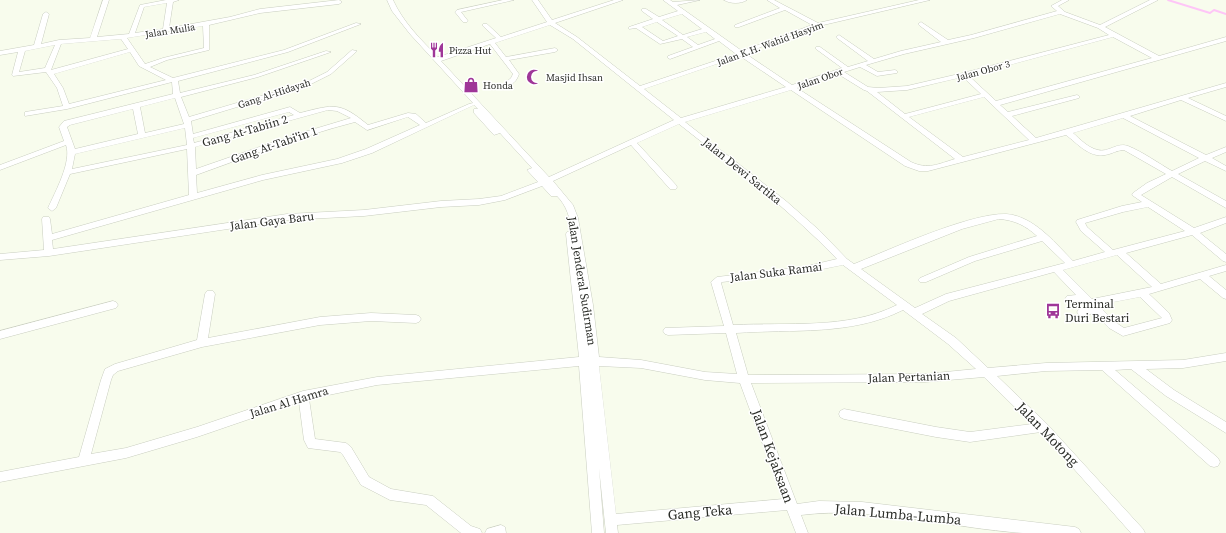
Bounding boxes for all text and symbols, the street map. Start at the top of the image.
street label: Jalan K.H. Wahid Hasyim [714,18,825,69]
street label: Jalan Mulia [143,20,197,41]
restaurant icon: Pizza Hut [428,41,446,59]
place label: Pizza Hut [449,44,492,57]
street label: Jalan Obor 3 [954,57,1011,84]
street label: Jalan Obor [795,64,845,93]
mosque icon: Masjid Ihsan [525,68,543,86]
place label: Masjid Ihsan [546,71,603,84]
street label: Gang Al-Hidayah [236,76,312,111]
shop icon: Honda [462,76,480,94]
place label: Honda [483,79,514,92]
street label: Gang At-Tabiin 2 [200,111,290,151]
street label: Gang At-Tabi'in 1 [229,123,319,167]
street label: Jalan Dewi Sartika [698,133,786,208]
street label: Jalan Gaya Baru [228,208,315,234]
street label: Jalan Jenderal Sudirman [564,214,600,347]
street label: Jalan Suka Ramai [728,258,823,286]
place label: Terminal Duri Bestari [1065,296,1130,326]
bus stop icon: Terminal Duri Bestari [1044,302,1062,320]
street label: Jalan Pertanian [867,368,950,386]
street label: Jalan Al Hamra [247,382,331,422]
street label: Jalan Motong [1011,397,1084,471]
street label: Jalan Kejaksaan [746,405,799,506]
street label: Jalan Lumba-Lumba [833,498,963,530]
street label: Gang Teka [667,499,734,525]

